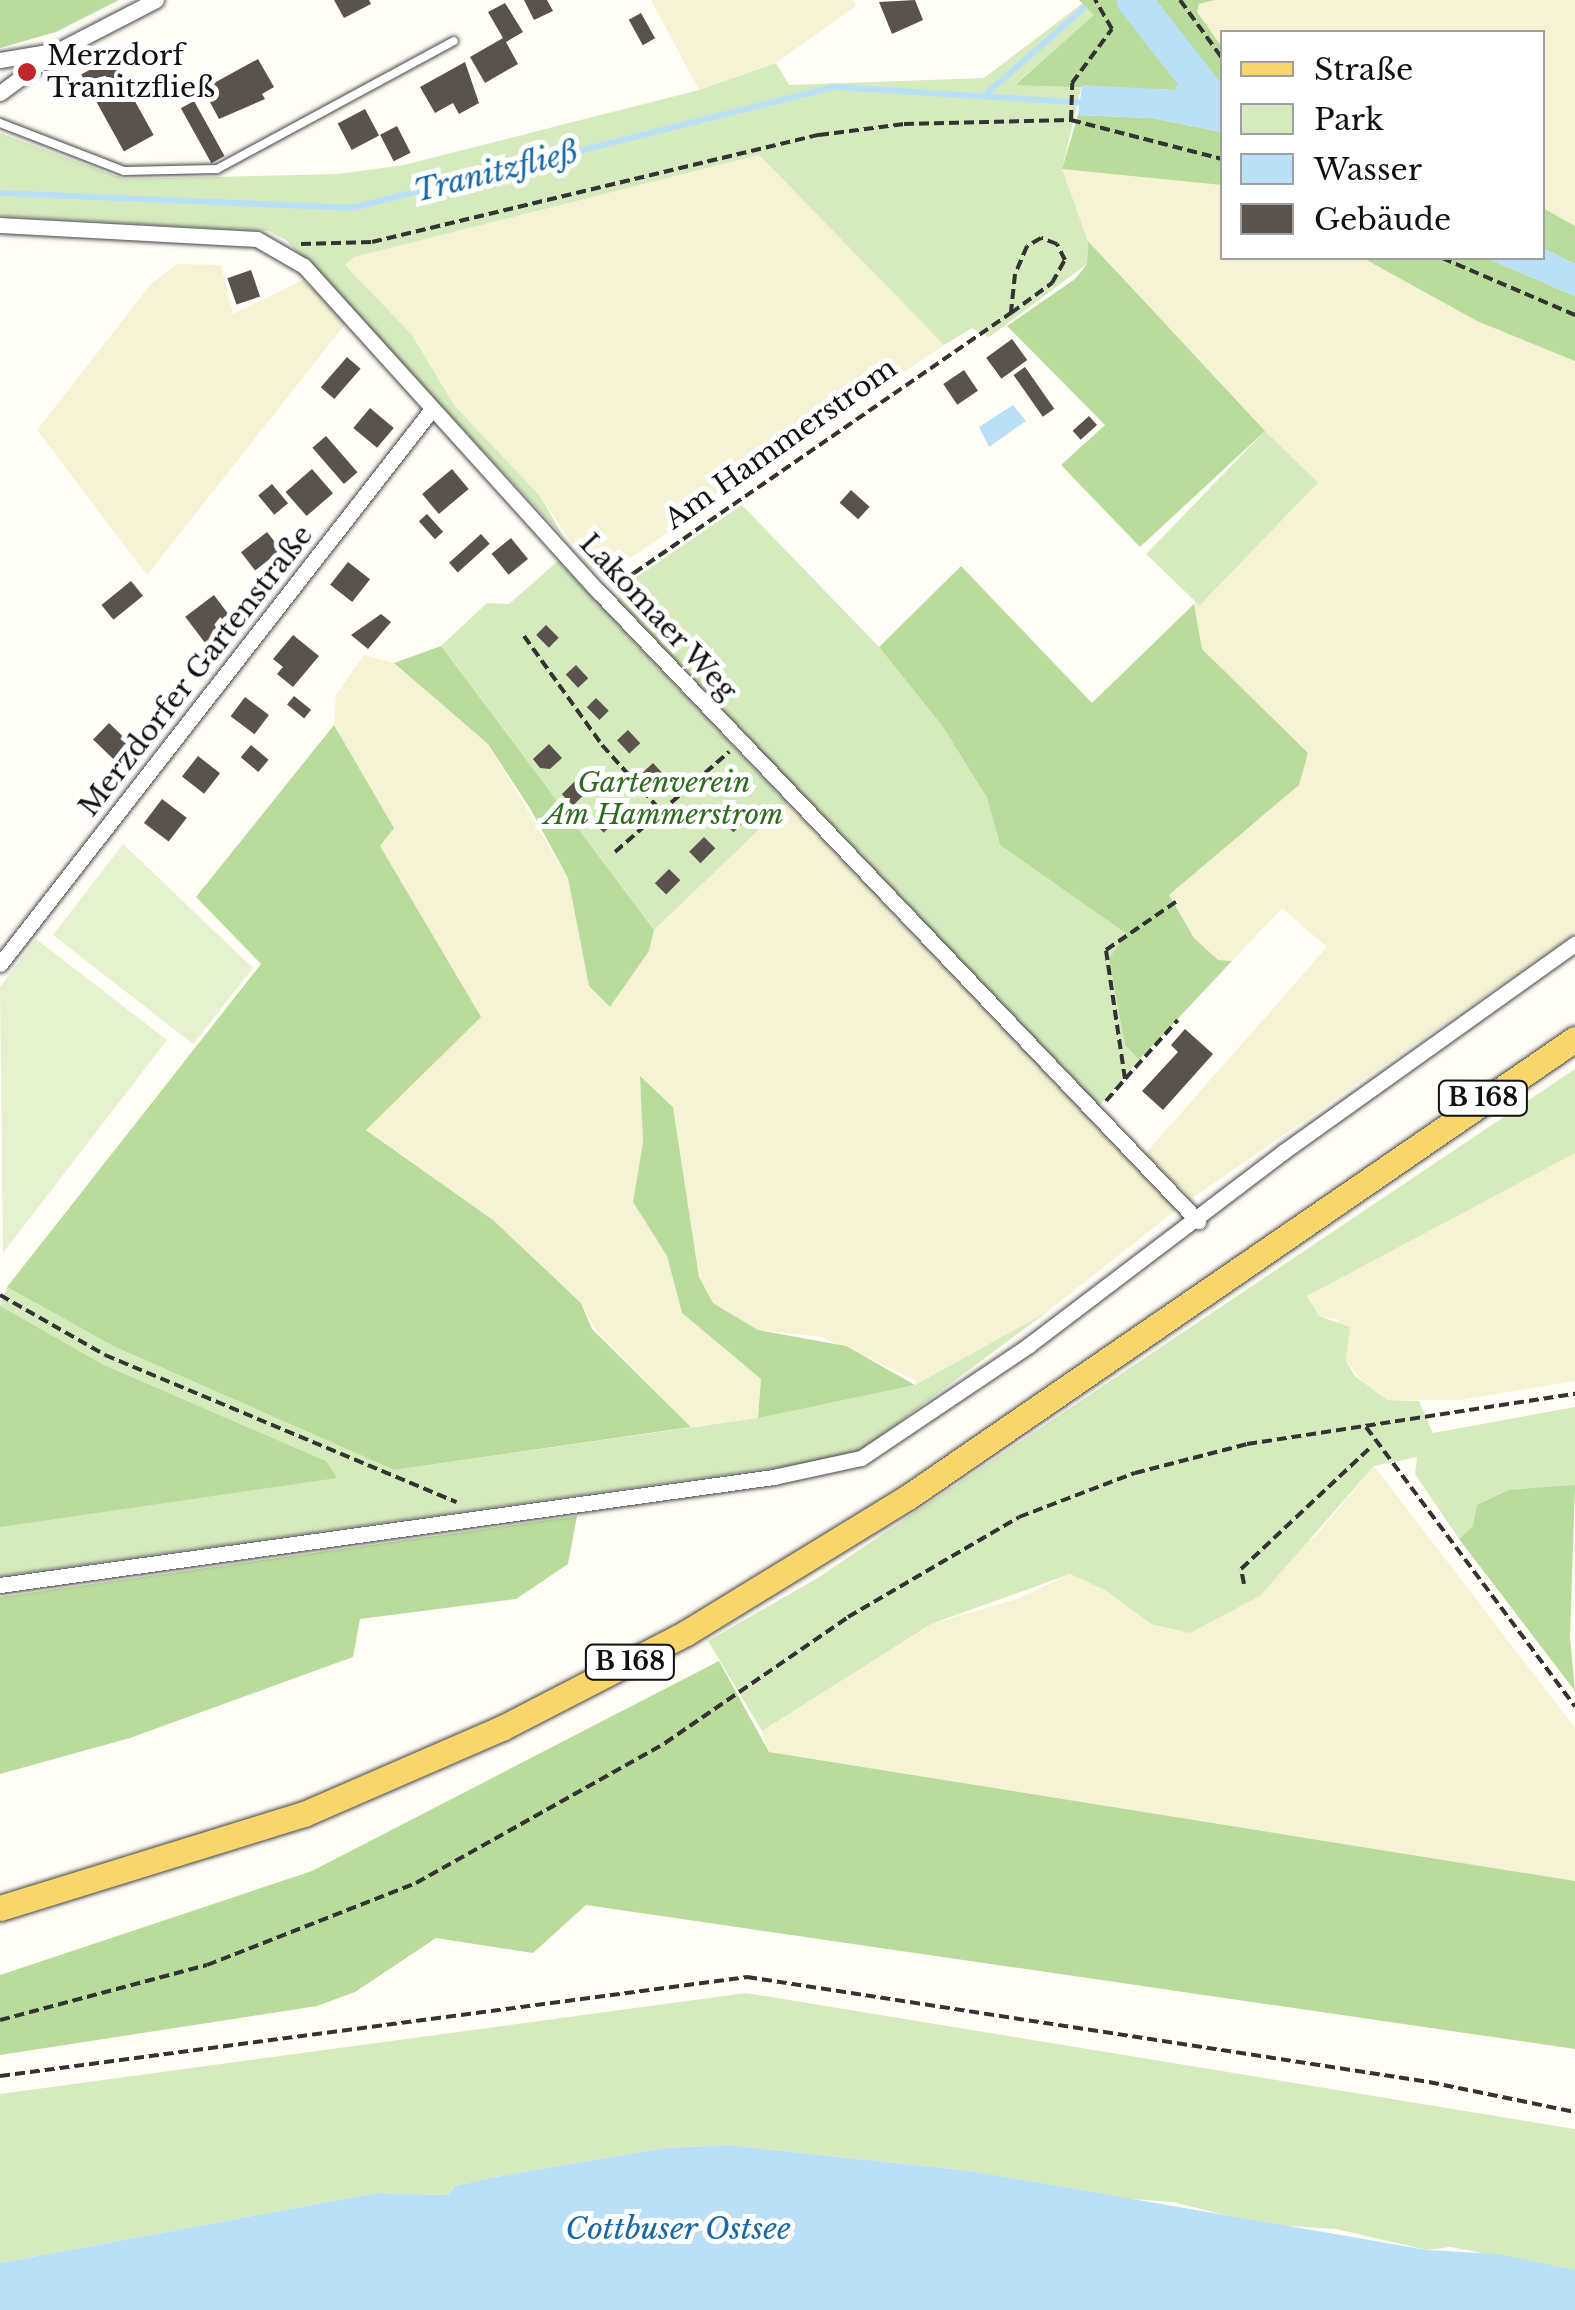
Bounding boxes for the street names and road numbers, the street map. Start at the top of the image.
street label: Am Hammerstrom [659,351,903,537]
street label: Merzdorfer Gartenstraße [72,519,320,823]
street label: Lakomaer Weg [572,526,744,708]
road number: B 168 [1436,1078,1530,1118]
road number: B 168 [582,1642,678,1682]

